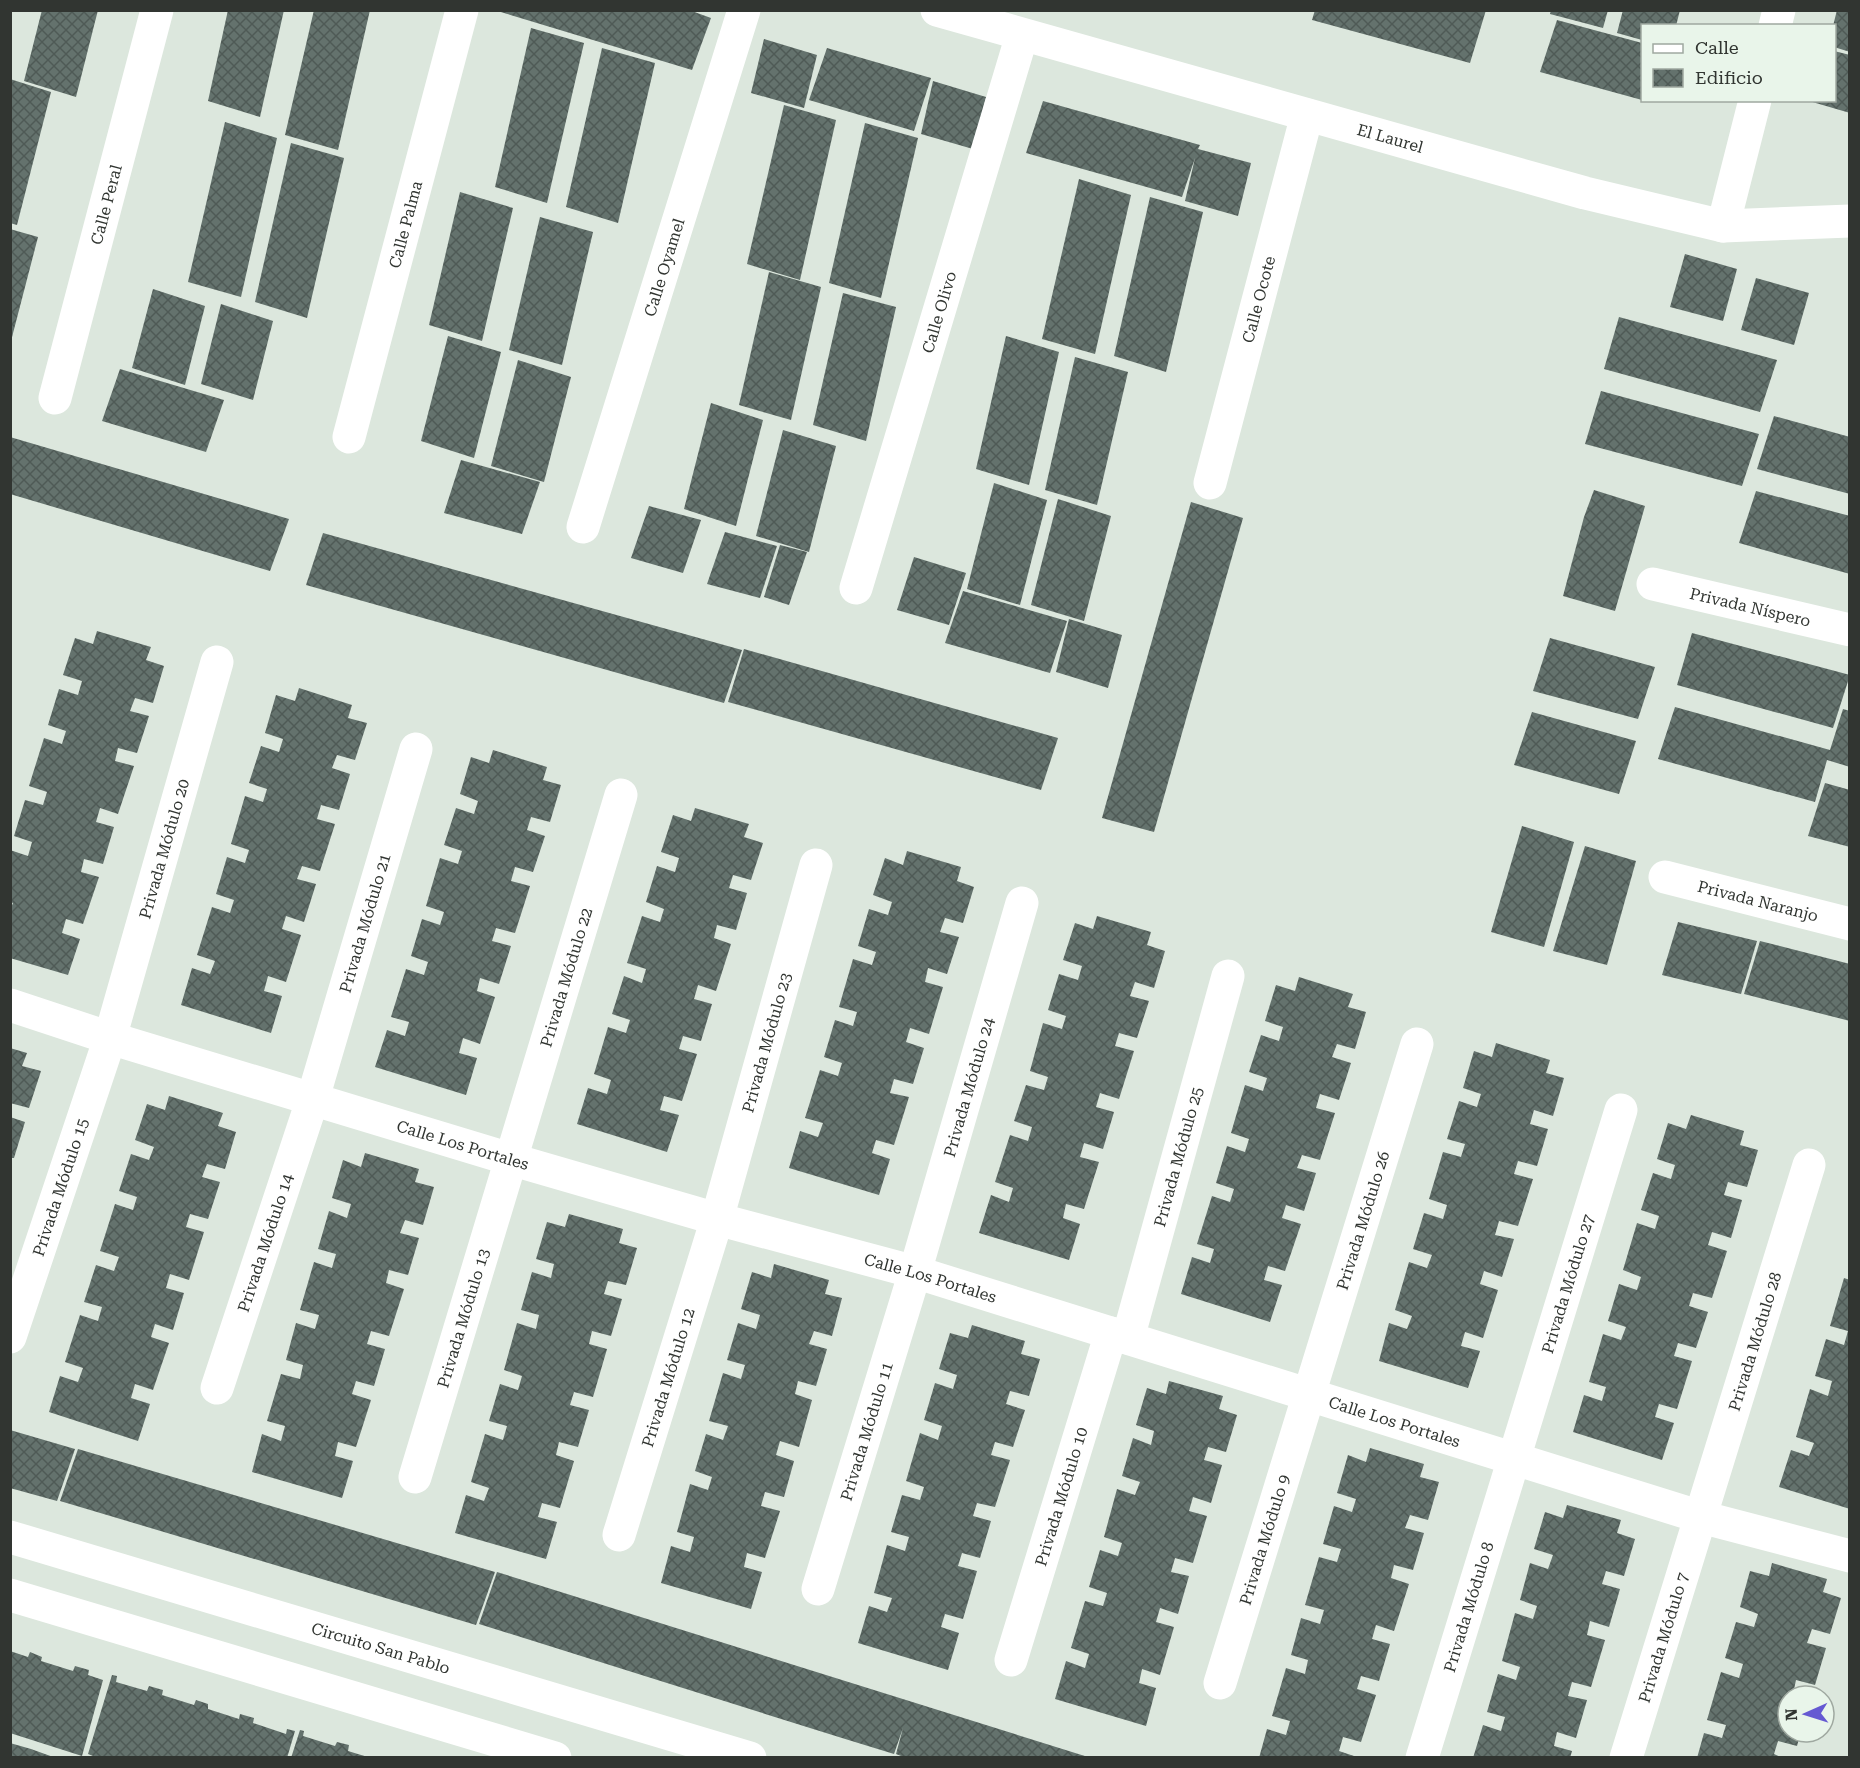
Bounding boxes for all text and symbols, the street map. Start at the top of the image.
legend [1641,24,1836,102]
text: Calle [1695,37,1739,58]
text: Edificio [1695,67,1763,88]
street label: El Laurel [1355,120,1426,156]
street label: Calle Peral [86,163,125,247]
street label: Calle Palma [385,178,426,270]
street label: Calle Oyamel [640,216,688,319]
street label: Calle Ocote [1238,254,1279,345]
street label: Calle Olivo [918,269,960,355]
street label: Privada Níspero [1688,583,1813,630]
street label: Privada Módulo 20 [135,777,193,921]
street label: Privada Módulo 21 [335,851,394,995]
street label: Privada Naranjo [1696,876,1821,925]
street label: Privada Módulo 22 [536,905,596,1049]
street label: Privada Módulo 23 [738,970,795,1115]
street label: Privada Módulo 24 [939,1015,998,1159]
street label: Privada Módulo 25 [1150,1085,1206,1229]
street label: Privada Módulo 15 [28,1116,92,1259]
street label: Calle Los Portales [395,1116,532,1174]
street label: Privada Módulo 26 [1332,1149,1393,1292]
street label: Privada Módulo 14 [233,1171,297,1314]
street label: Privada Módulo 27 [1537,1212,1598,1356]
street label: Privada Módulo 13 [433,1246,493,1390]
street label: Calle Los Portales [862,1249,999,1306]
street label: Privada Módulo 28 [1724,1270,1785,1413]
street label: Privada Módulo 12 [637,1306,698,1449]
street label: Privada Módulo 11 [836,1359,897,1503]
street label: Calle Los Portales [1326,1392,1463,1451]
street label: Privada Módulo 10 [1031,1425,1091,1568]
street label: Privada Módulo 9 [1235,1472,1293,1607]
street label: Privada Módulo 8 [1439,1539,1497,1675]
street label: Privada Módulo 7 [1634,1570,1692,1705]
street label: Circuito San Pablo [309,1618,453,1677]
north arrow [1776,1684,1836,1744]
text: N [1782,1708,1801,1721]

